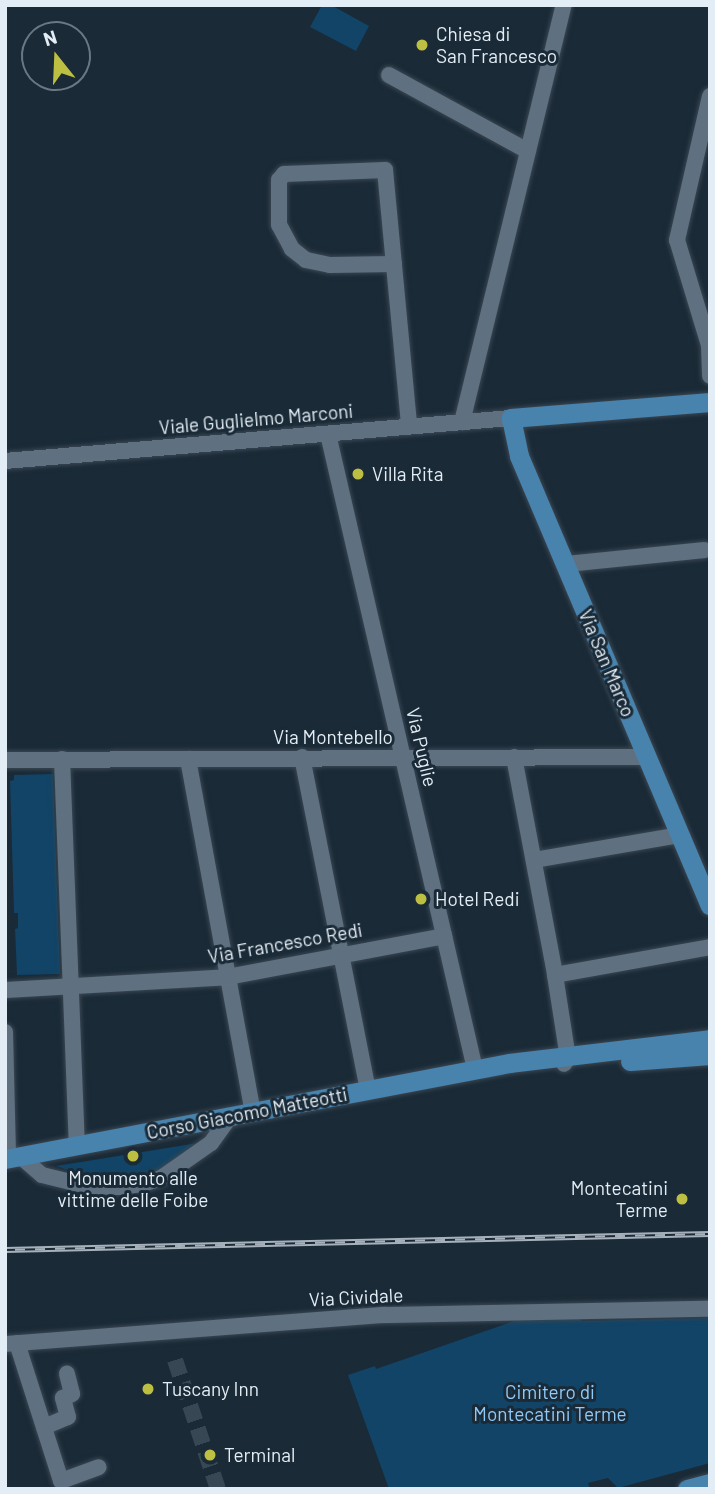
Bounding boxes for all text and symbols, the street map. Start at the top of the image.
north arrow [21,21,91,91]
place label: Chiesa di San Francesco [436,23,557,67]
text: N [40,25,60,50]
marker: Chiesa di San Francesco [414,37,430,53]
street label: Viale Guglielmo Marconi [158,399,354,439]
place label: Villa Rita [372,463,443,485]
marker: Villa Rita [350,466,366,482]
street label: Via San Marco [574,606,640,720]
street label: Via Puglie [402,705,442,789]
street label: Via Montebello [273,726,393,748]
place label: Hotel Redi [435,888,520,910]
marker: Hotel Redi [413,891,429,907]
street label: Via Francesco Redi [206,918,364,968]
street label: Corso Giacomo Matteotti [145,1082,349,1144]
marker: Monumento alle vittime delle Foibe [125,1148,141,1164]
place label: Monumento alle vittime delle Foibe [58,1167,208,1211]
place label: Montecatini Terme [571,1177,668,1221]
marker: Montecatini Terme [674,1191,690,1207]
street label: Via Cividale [308,1283,404,1311]
place label: Tuscany Inn [162,1378,259,1400]
marker: Tuscany Inn [140,1381,156,1397]
park label: Cimitero di Montecatini Terme [473,1381,627,1425]
place label: Terminal [224,1444,295,1466]
marker: Terminal [202,1447,218,1463]

